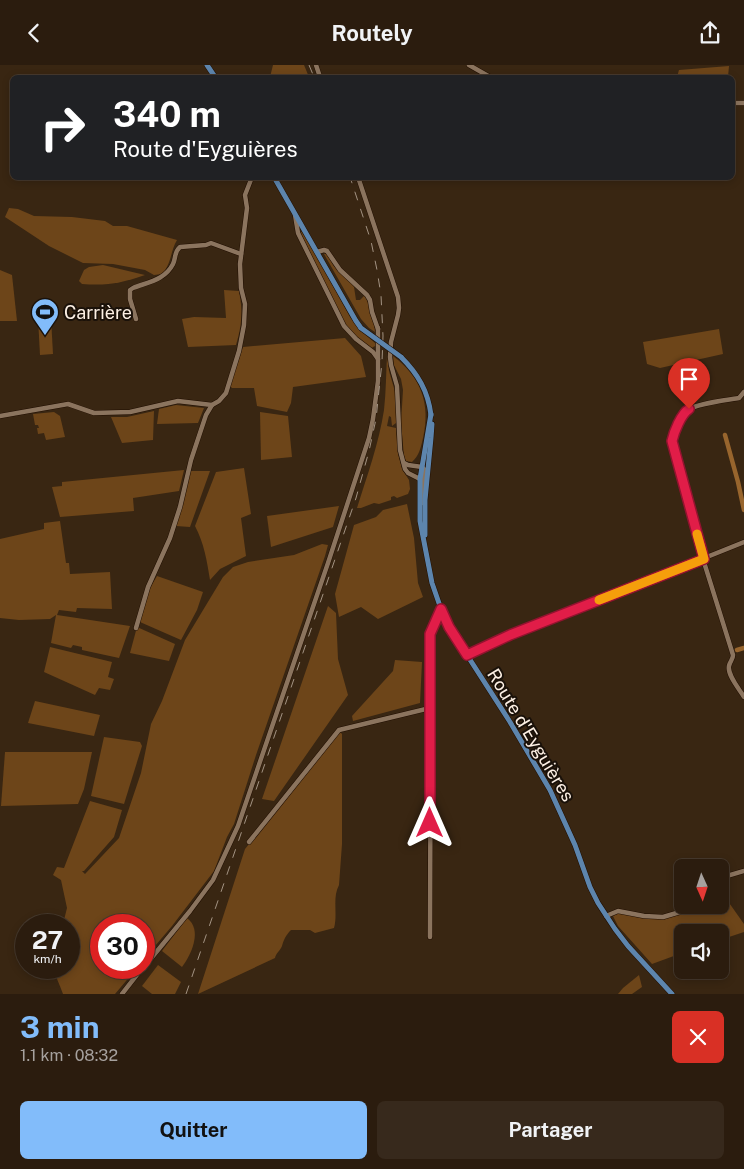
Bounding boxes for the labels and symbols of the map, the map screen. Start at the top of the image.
sports icon: Carrière [30,297,60,336]
place label: Carrière [64,302,132,323]
pin [668,358,710,409]
street label: Route d'Eyguières [483,665,579,805]
position arrow [403,796,455,848]
north arrow [674,859,729,914]
speed limit sign: 30 [90,914,155,979]

